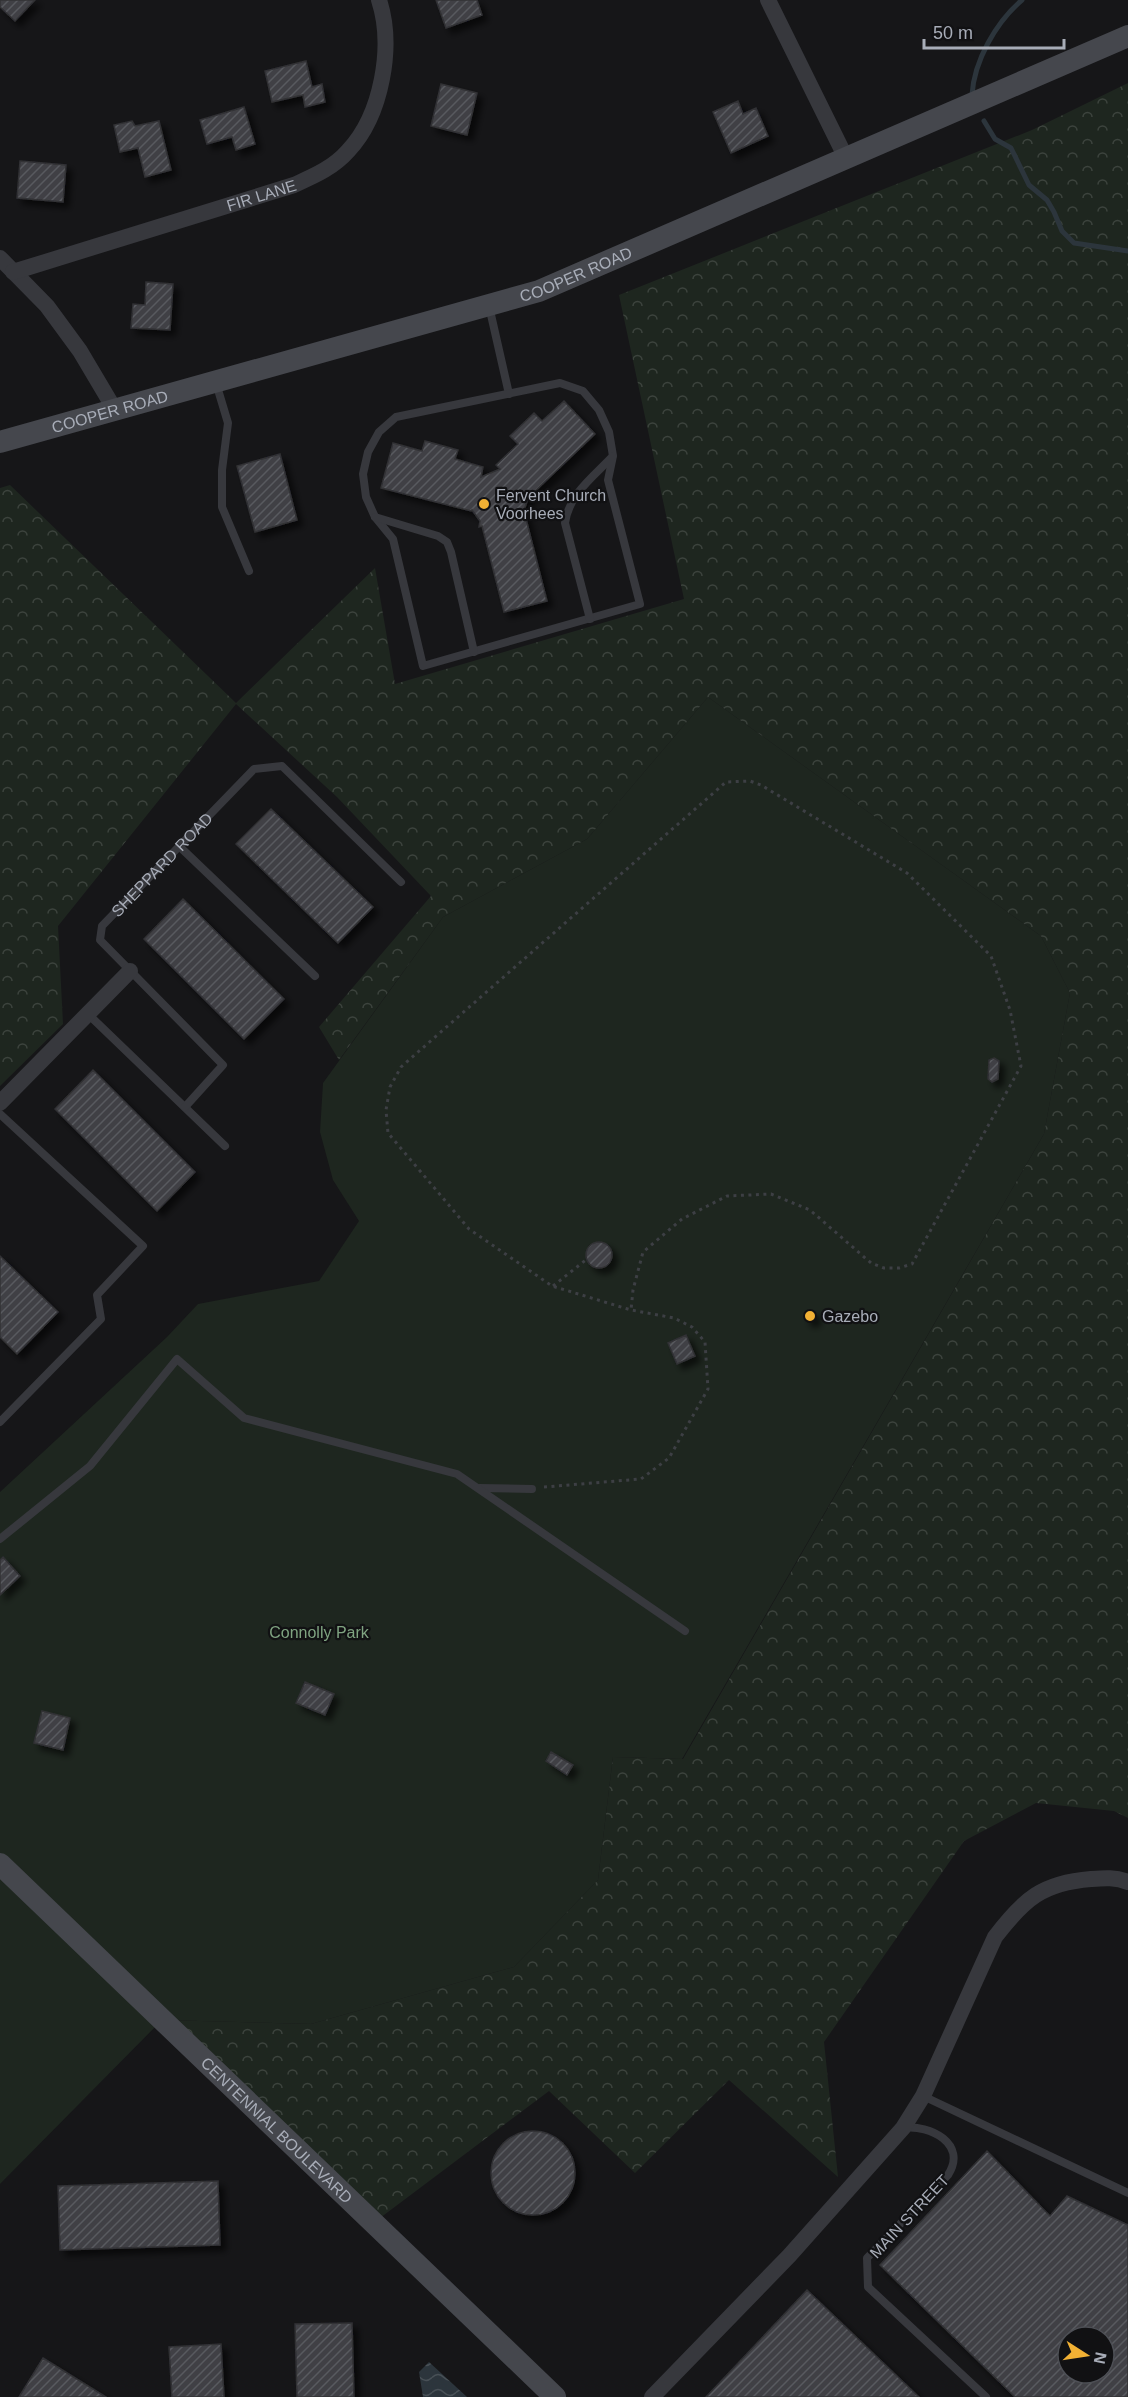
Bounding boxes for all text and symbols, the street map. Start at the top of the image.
scale bar [924,12,1064,50]
text: 50 m [933,23,973,43]
street label: FIR LANE [225,177,298,214]
street label: COOPER ROAD [518,244,635,305]
street label: COOPER ROAD [50,387,170,436]
place label: Fervent Church Voorhees [496,487,606,522]
marker: Fervent Church Voorhees [477,497,491,511]
street label: SHEPPARD ROAD [108,809,216,920]
place label: Gazebo [822,1308,878,1325]
marker: Gazebo [803,1309,817,1323]
park label: Connolly Park [269,1624,370,1641]
street label: CENTENNIAL BOULEVARD [198,2054,356,2207]
street label: MAIN STREET [866,2171,952,2261]
north arrow [1056,2325,1116,2385]
text: N [1091,2351,1110,2365]

